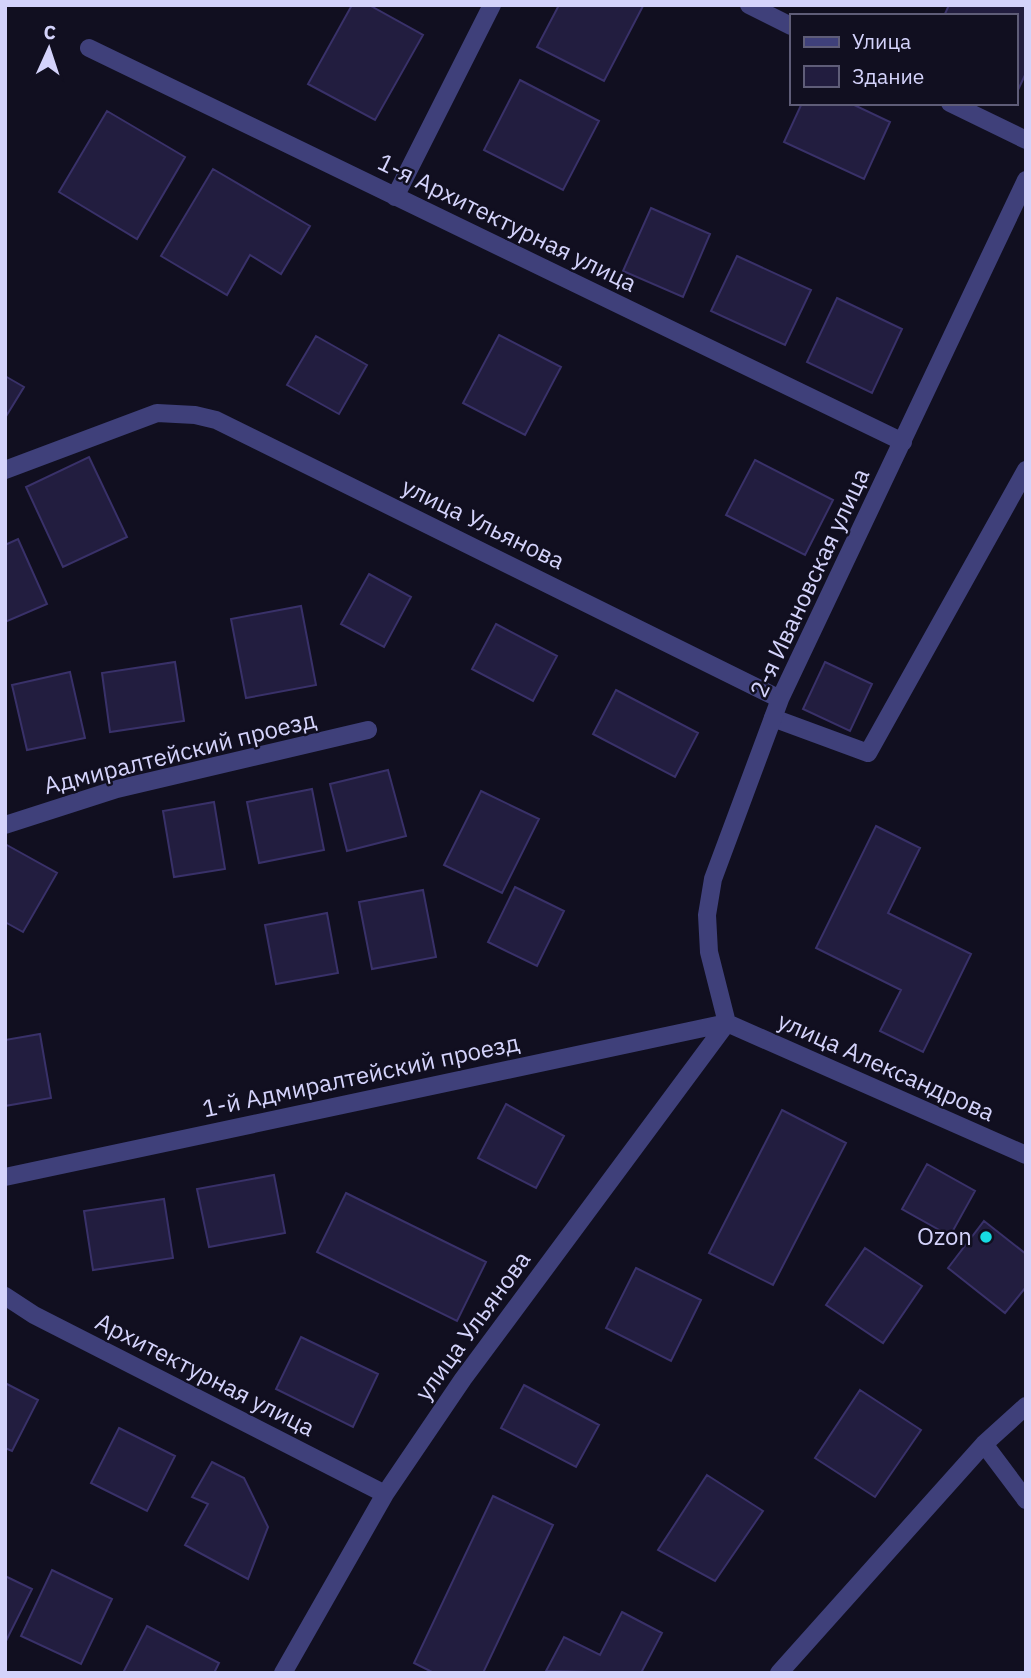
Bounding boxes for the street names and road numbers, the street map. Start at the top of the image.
street label: 1-я Архитектурная улица [373,145,642,299]
street label: 2-я Ивановская улица [742,463,876,702]
street label: улица Ульянова [397,470,570,576]
street label: Адмиралтейский проезд [40,703,319,801]
street label: улица Александрова [773,1004,1000,1128]
street label: 1-й Адмиралтейский проезд [199,1026,522,1124]
street label: улица Ульянова [407,1244,537,1407]
street label: Архитектурная улица [90,1305,321,1443]

